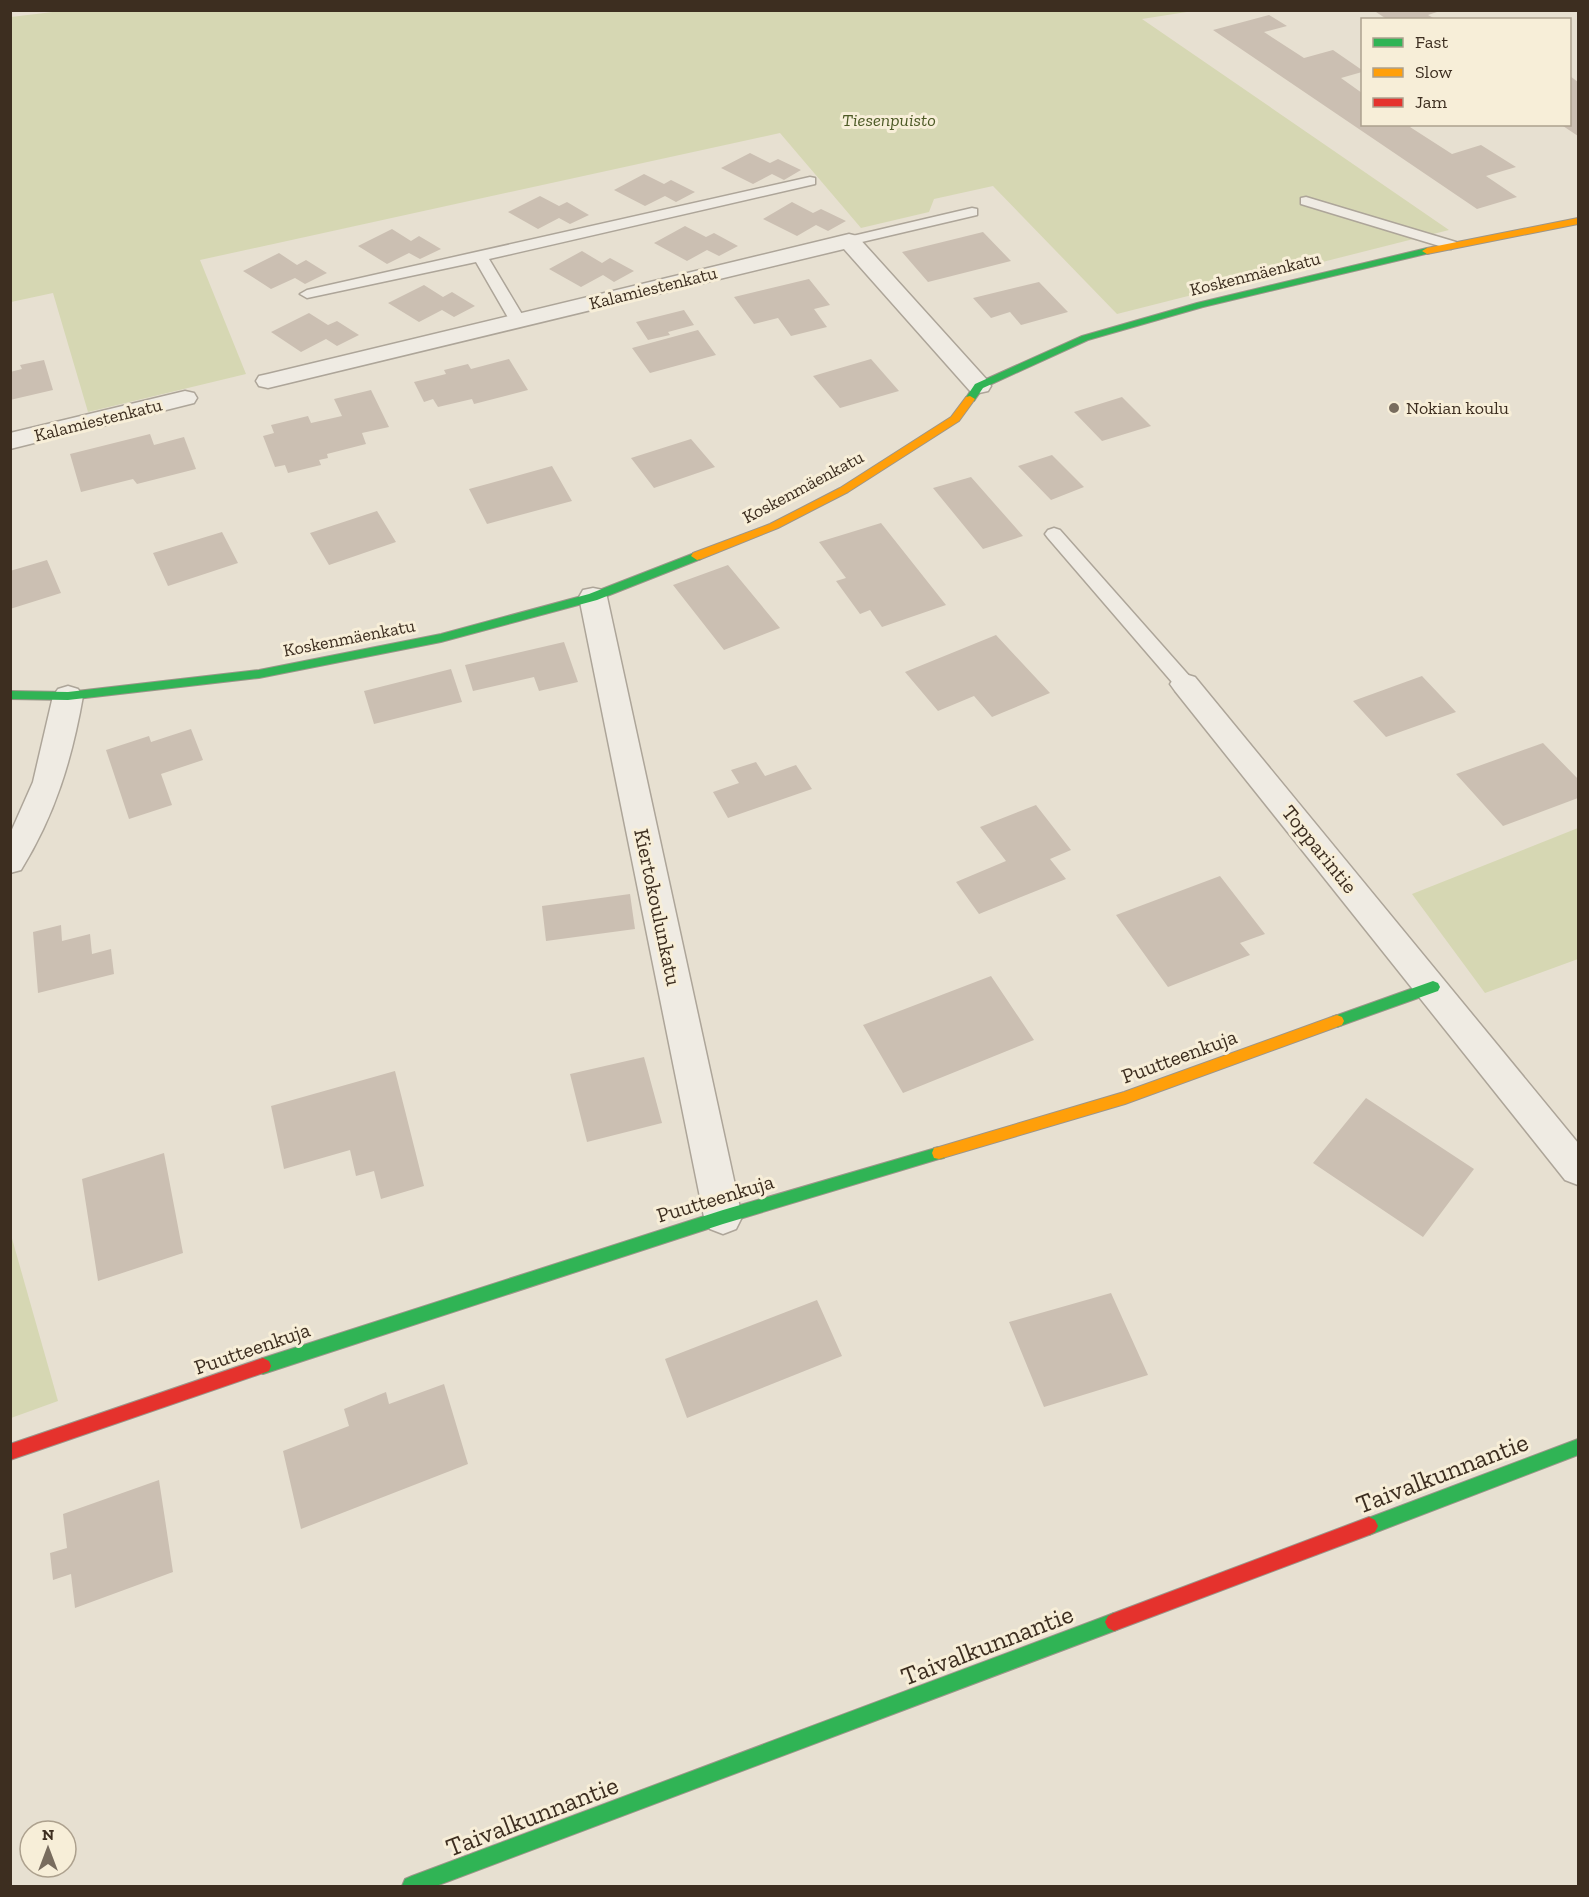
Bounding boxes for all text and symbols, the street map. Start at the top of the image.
legend [1361,18,1571,126]
text: Fast [1415,31,1448,53]
text: Slow [1415,61,1452,83]
text: Jam [1415,91,1447,113]
park label: Tiesenpuisto [842,109,936,131]
street label: Koskenmäenkatu [1187,247,1323,301]
street label: Kalamiestenkatu [587,261,719,315]
street label: Kalamiestenkatu [32,393,164,447]
place label: Nokian koulu [1406,397,1509,419]
marker: Nokian koulu [1387,401,1401,415]
street label: Koskenmäenkatu [739,446,867,528]
street label: Koskenmäenkatu [281,614,417,662]
street label: Topparintie [1277,800,1363,898]
street label: Kiertokoulunkatu [629,826,687,988]
street label: Puutteenkuja [1118,1024,1241,1089]
street label: Puutteenkuja [653,1168,777,1229]
street label: Puutteenkuja [191,1316,314,1380]
street label: Taivalkunnantie [1351,1425,1533,1521]
street label: Taivalkunnantie [896,1597,1078,1693]
street label: Taivalkunnantie [441,1768,623,1864]
north arrow [18,1819,78,1879]
text: N [42,1825,54,1844]

